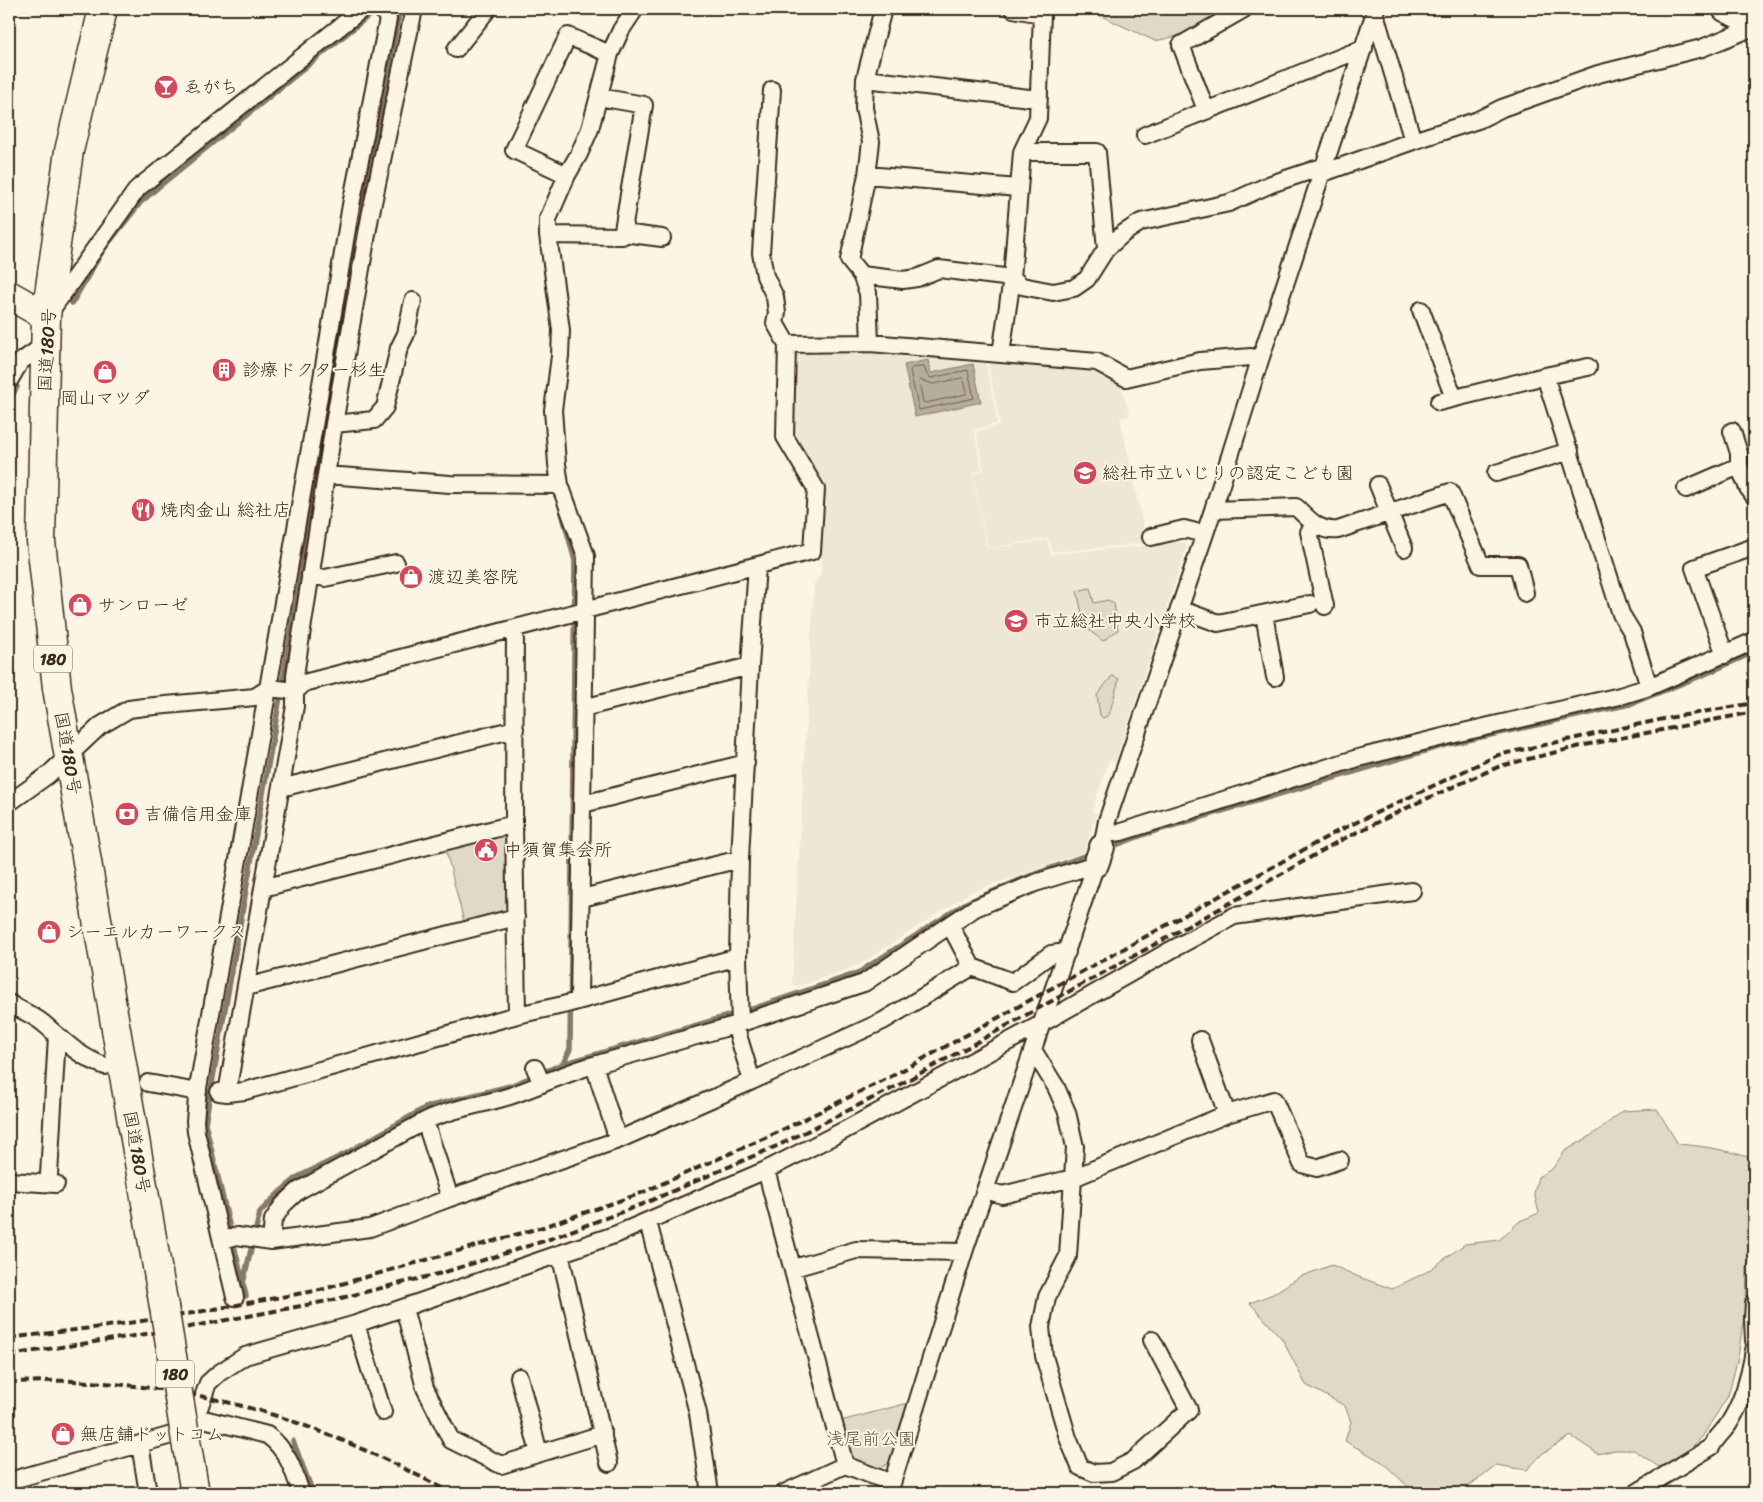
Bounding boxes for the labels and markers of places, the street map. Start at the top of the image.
place label: ゑがち [184,71,238,103]
bar icon: ゑがち [153,74,179,100]
place label: 診療ドクター杉生 [242,354,386,386]
building icon: 診療ドクター杉生 [211,357,237,383]
shop icon: 岡山マツダ [92,359,118,385]
place label: 岡山マツダ [60,382,150,414]
place label: 総社市立いじりの認定こども園 [1102,457,1354,489]
school or university icon: 総社市立いじりの認定こども園 [1072,460,1098,486]
place label: 焼肉金山 総社店 [160,494,291,526]
restaurant icon: 焼肉金山 総社店 [130,497,156,523]
place label: 渡辺美容院 [428,561,518,593]
shop icon: 渡辺美容院 [398,564,424,590]
place label: サンローゼ [98,589,188,621]
shop icon: サンローゼ [67,592,93,618]
place label: 市立総社中央小学校 [1034,605,1196,637]
school or university icon: 市立総社中央小学校 [1003,608,1029,634]
place label: 吉備信用金庫 [144,798,252,830]
bank icon: 吉備信用金庫 [114,801,140,827]
place label: 中須賀集会所 [504,834,612,866]
public building icon: 中須賀集会所 [473,837,499,863]
place label: シーエルカーワークス [66,916,246,948]
shop icon: シーエルカーワークス [36,919,62,945]
place label: 無店舗ドットコム [80,1418,224,1450]
shop icon: 無店舗ドットコム [50,1421,76,1447]

